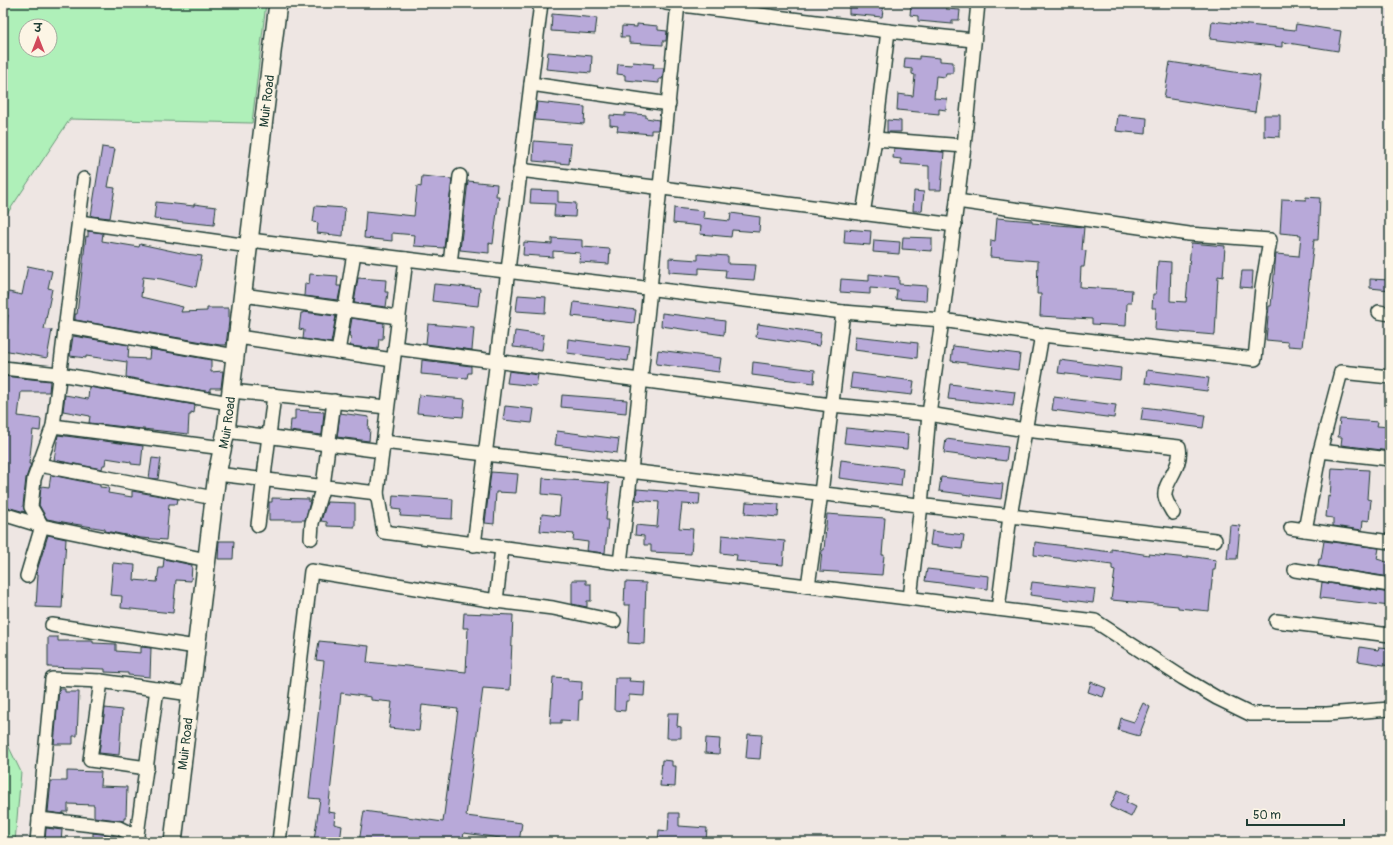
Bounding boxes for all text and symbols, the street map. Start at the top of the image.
north arrow [18,18,58,58]
text: उ [33,22,43,35]
street label: Muir Road [256,74,278,128]
street label: Muir Road [215,396,239,450]
street label: Muir Road [175,717,197,771]
scale bar [1247,801,1344,827]
text: 50 m [1253,808,1281,823]

